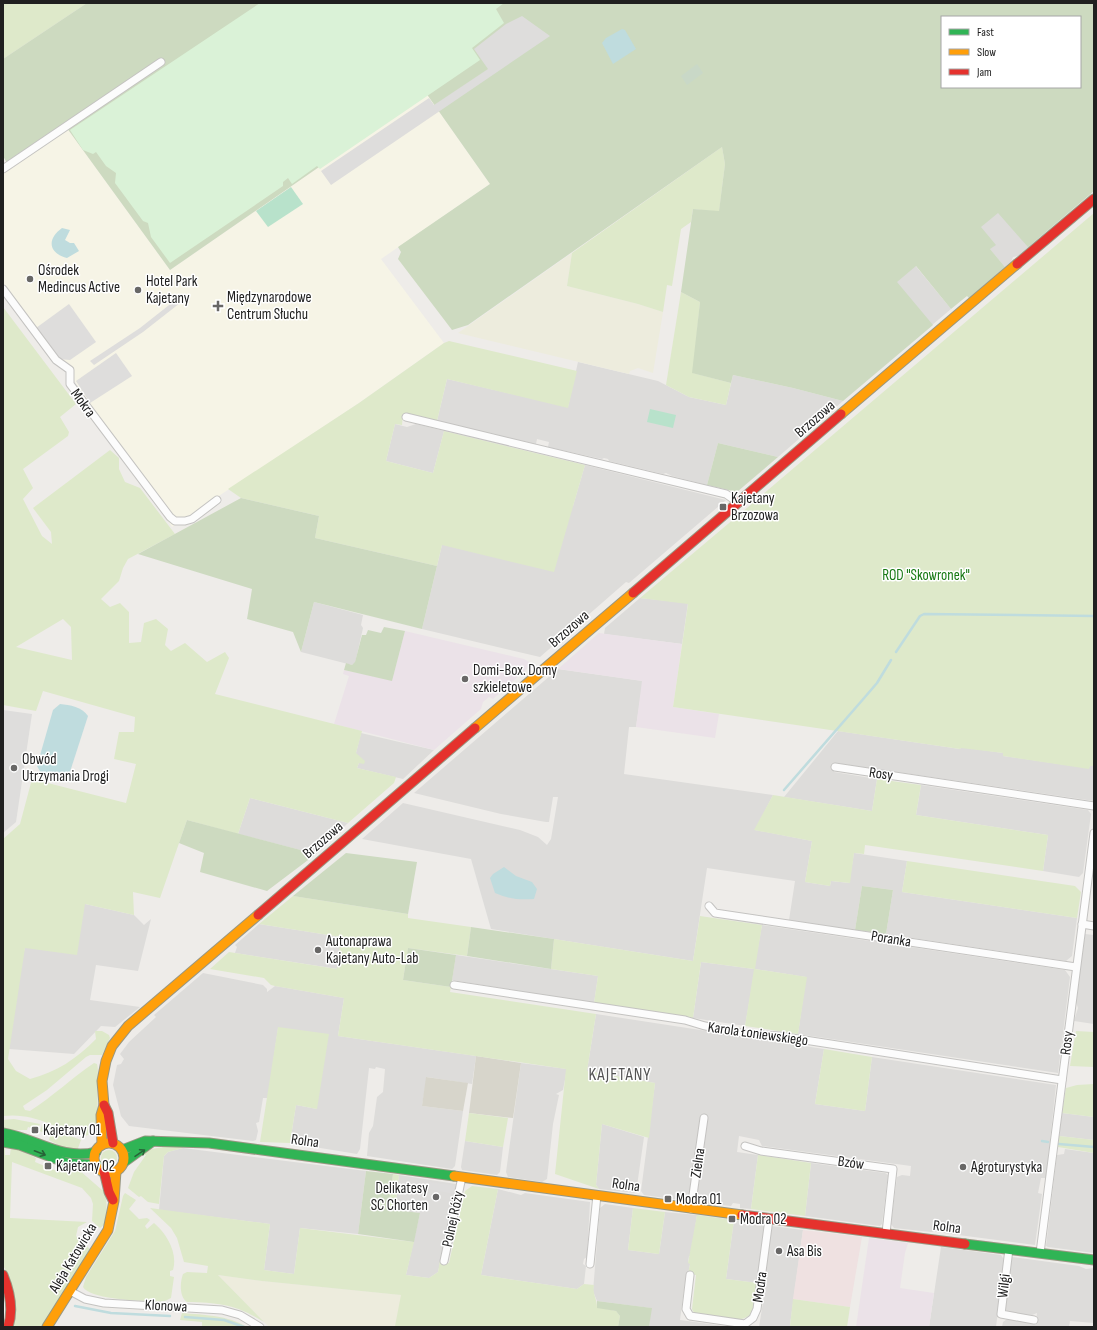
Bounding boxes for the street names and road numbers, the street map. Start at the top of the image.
street label: Mokra [66,385,100,421]
street label: Brzozowa [791,396,839,442]
street label: Brzozowa [545,606,593,652]
street label: Rosy [868,763,894,785]
street label: Brzozowa [299,817,347,863]
street label: Poranka [870,926,913,952]
street label: Karola Łoniewskiego [707,1018,809,1050]
street label: Rosy [1056,1030,1078,1056]
street label: Rolna [290,1130,320,1152]
street label: Zielna [687,1147,710,1179]
street label: Bzów [837,1152,866,1174]
street label: Rolna [611,1174,641,1196]
street label: Polnej Róży [438,1189,468,1249]
street label: Rolna [932,1216,962,1238]
street label: Aleja Katowicka [44,1219,101,1297]
street label: Modra [748,1270,772,1304]
street label: Wilgi [993,1273,1015,1299]
street label: Klonowa [144,1295,188,1317]

